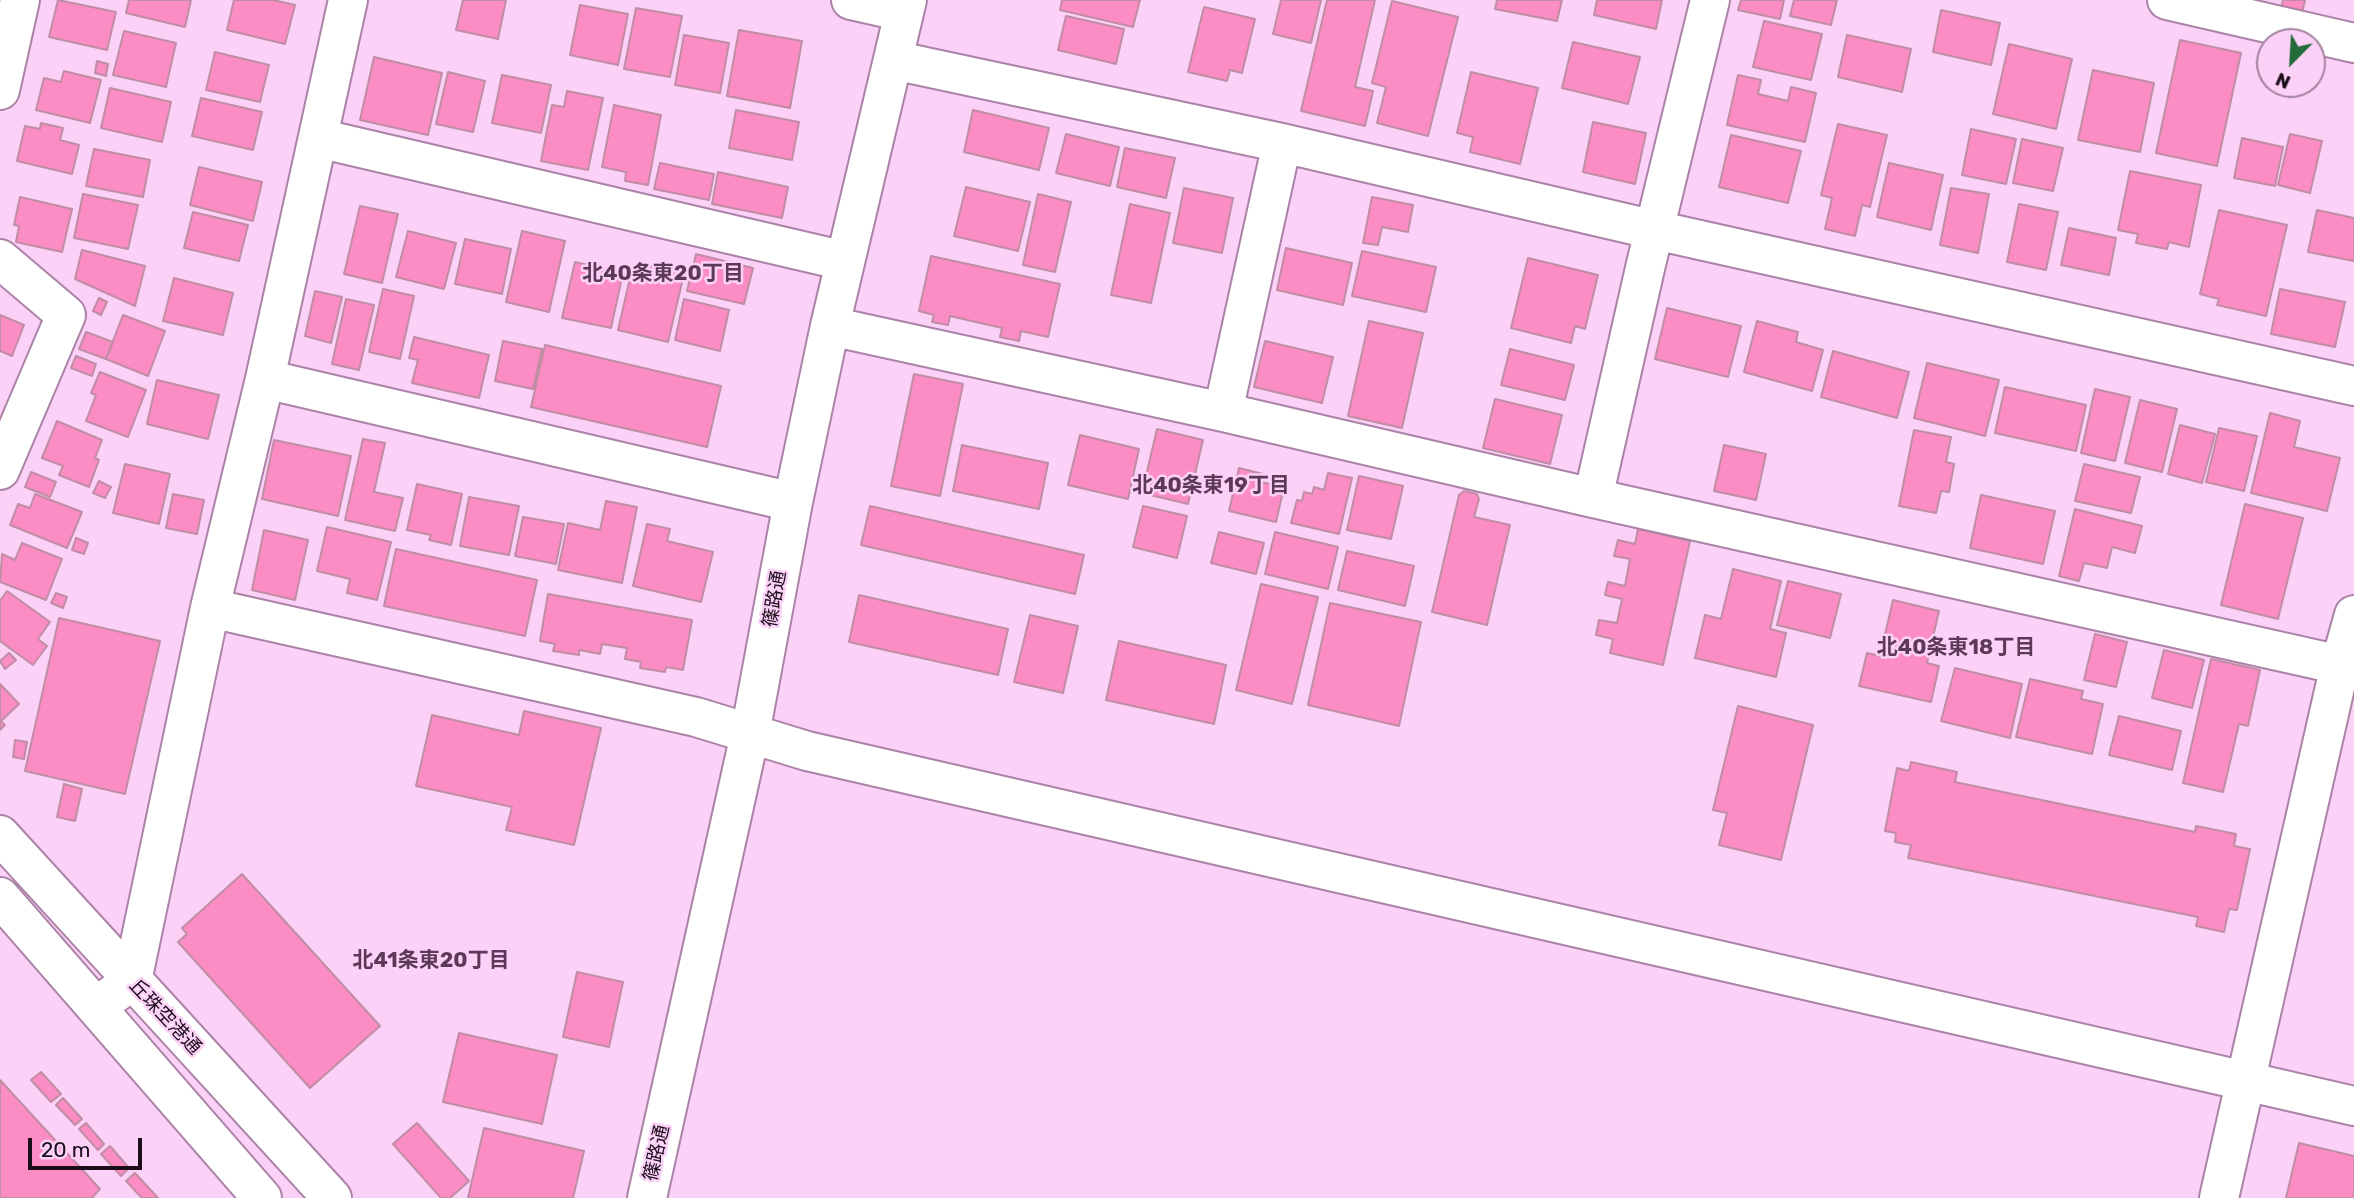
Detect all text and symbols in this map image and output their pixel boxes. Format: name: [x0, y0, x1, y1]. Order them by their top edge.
north arrow: [2256, 28, 2326, 98]
text: N: [2272, 68, 2294, 94]
district label: 北40条東20丁目: [582, 261, 744, 287]
district label: 北40条東19丁目: [1132, 473, 1290, 499]
street label: 篠路通: [759, 569, 791, 629]
district label: 北40条東18丁目: [1877, 635, 2035, 661]
district label: 北41条東20丁目: [352, 948, 510, 974]
street label: 丘珠空港通: [124, 974, 206, 1060]
street label: 篠路通: [639, 1123, 675, 1183]
scale bar: [32, 1124, 145, 1168]
text: 20 m: [41, 1137, 90, 1162]

